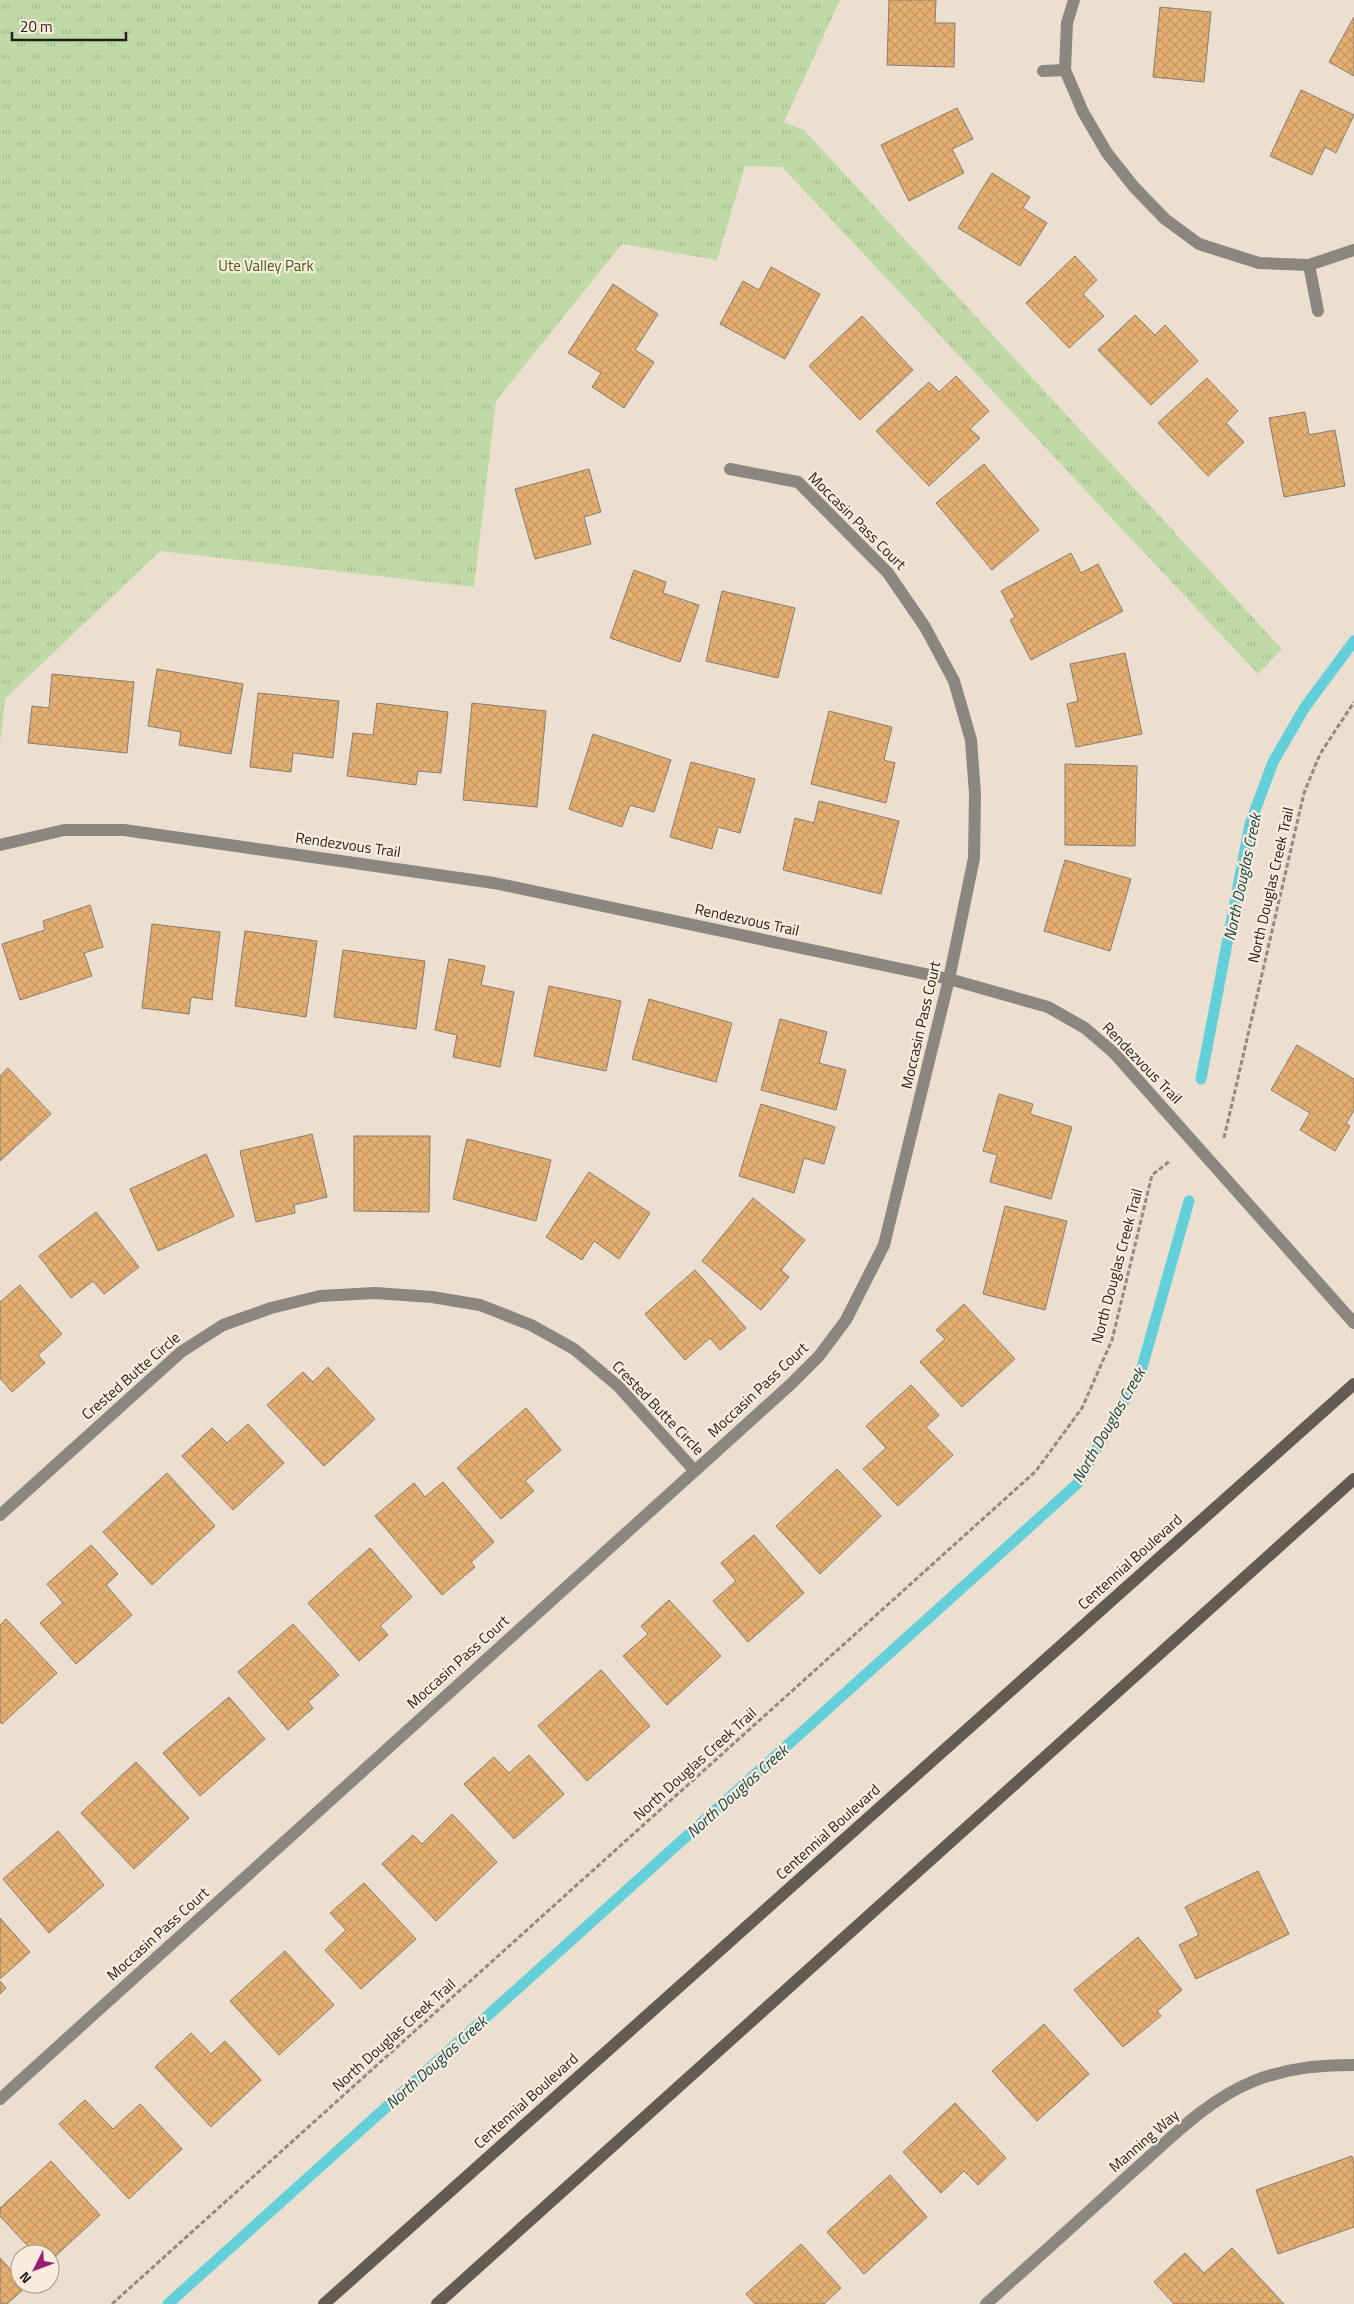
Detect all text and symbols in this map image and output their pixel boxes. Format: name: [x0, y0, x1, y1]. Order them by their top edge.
scale bar: [12, 10, 126, 42]
text: 20 m: [20, 15, 53, 38]
park label: Ute Valley Park: [218, 254, 314, 277]
street label: Moccasin Pass Court: [803, 466, 912, 575]
street label: North Douglas Creek Trail: [1241, 805, 1300, 965]
water label: North Douglas Creek: [1217, 809, 1268, 943]
street label: Rendezvous Trail: [294, 826, 402, 863]
street label: Rendezvous Trail: [693, 897, 802, 942]
street label: Moccasin Pass Court: [895, 958, 947, 1091]
street label: Rendezvous Trail: [1097, 1016, 1188, 1109]
street label: North Douglas Creek Trail: [1085, 1186, 1148, 1346]
street label: Crested Butte Circle: [76, 1326, 185, 1425]
street label: Moccasin Pass Court: [702, 1336, 814, 1443]
street label: Crested Butte Circle: [607, 1355, 710, 1460]
water label: North Douglas Creek: [1065, 1361, 1152, 1487]
street label: Centennial Boulevard: [1072, 1508, 1187, 1615]
street label: Moccasin Pass Court: [401, 1609, 514, 1714]
street label: North Douglas Creek Trail: [630, 1704, 760, 1824]
water label: North Douglas Creek: [683, 1741, 791, 1841]
street label: Centennial Boulevard: [770, 1778, 885, 1885]
street label: Moccasin Pass Court: [101, 1881, 214, 1986]
street label: North Douglas Creek Trail: [329, 1975, 459, 2095]
water label: North Douglas Creek: [382, 2012, 490, 2112]
street label: Centennial Boulevard: [468, 2047, 583, 2154]
street label: Manning Way: [1104, 2104, 1184, 2178]
north arrow: [10, 2244, 60, 2294]
text: N: [14, 2267, 36, 2289]

